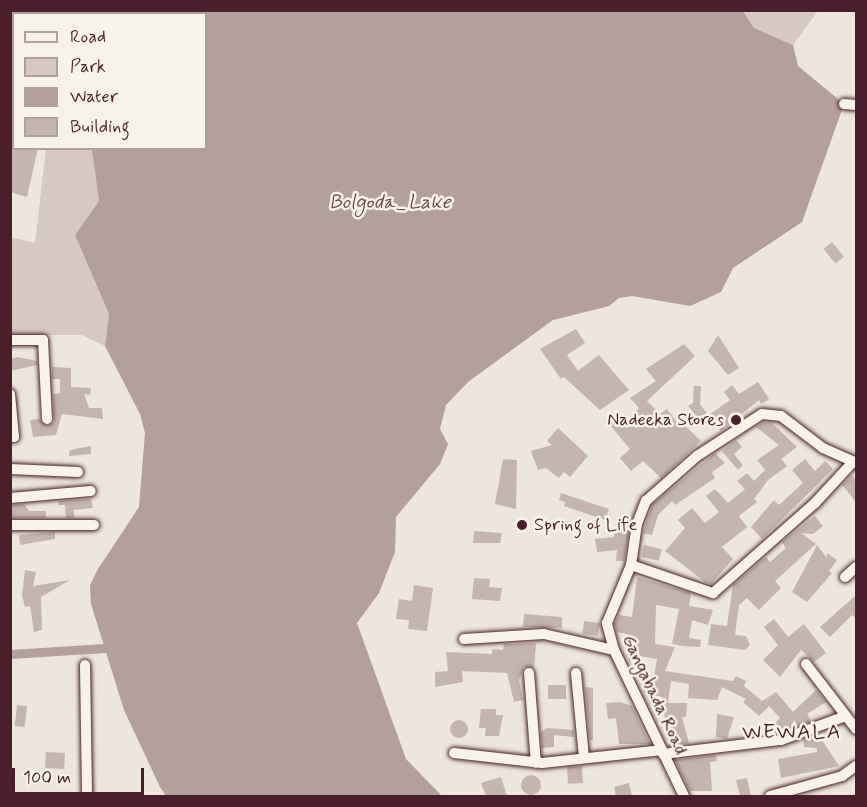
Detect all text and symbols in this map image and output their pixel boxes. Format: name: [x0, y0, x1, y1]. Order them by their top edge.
legend: [12, 12, 207, 150]
text: Road: [70, 25, 106, 49]
text: Park: [70, 55, 106, 79]
text: Water: [70, 85, 118, 109]
text: Building: [70, 115, 130, 139]
water label: Bolgoda_Lake: [329, 190, 451, 214]
place label: Nadeeka Stores: [606, 409, 724, 431]
marker: Nadeeka Stores: [729, 413, 743, 427]
place label: Spring of Life: [534, 514, 638, 536]
marker: Spring of Life: [515, 518, 529, 532]
street label: Gangabada Road: [617, 633, 691, 757]
district label: WEWALA: [743, 719, 841, 745]
scale bar: [15, 756, 147, 794]
text: 100 m: [23, 766, 71, 790]

